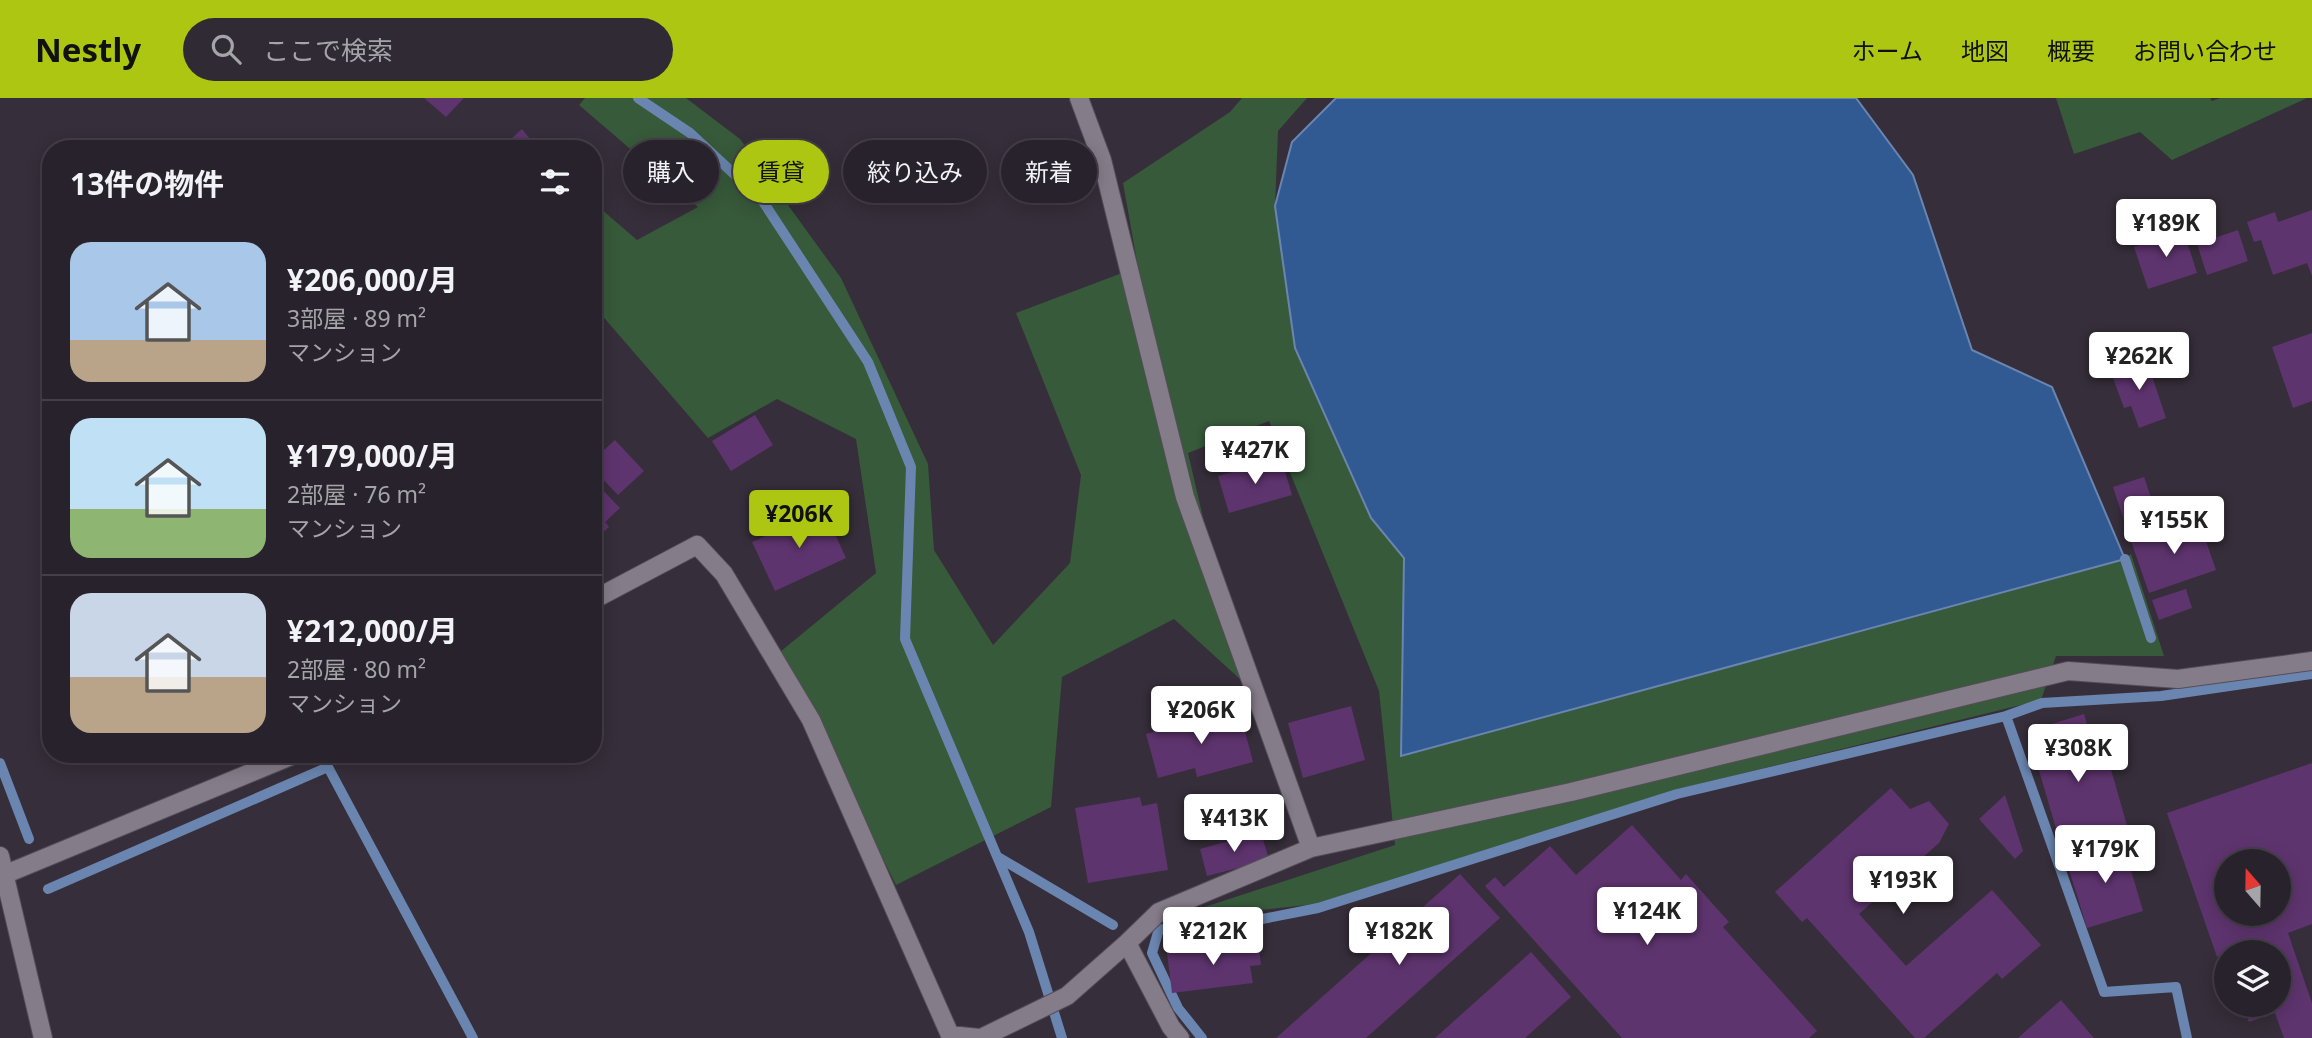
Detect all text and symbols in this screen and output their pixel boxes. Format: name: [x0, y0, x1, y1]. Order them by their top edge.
search box: [183, 18, 673, 81]
text: Nestly: [35, 27, 141, 72]
icon: search: [207, 30, 245, 68]
text: ここで検索: [263, 32, 393, 68]
text: ホーム: [1852, 34, 1923, 67]
text: 地図: [1961, 34, 2009, 67]
text: 概要: [2047, 34, 2095, 67]
text: お問い合わせ: [2133, 34, 2277, 67]
chip: 購入: [623, 140, 719, 203]
chip: 賃貸: [733, 140, 829, 203]
chip: 絞り込み: [843, 140, 987, 203]
chip: 新着: [1001, 140, 1097, 203]
text: 13件の物件: [70, 163, 224, 204]
icon: filters: [536, 163, 574, 201]
pin: ¥189K: [2117, 200, 2215, 259]
text: ¥189K: [2132, 206, 2200, 238]
text: ¥206,000/月: [287, 259, 458, 300]
icon: home: [126, 270, 210, 354]
text: 3部屋 · 89 m²: [287, 302, 426, 334]
pin: ¥262K: [2090, 332, 2188, 392]
text: マンション: [287, 336, 402, 368]
text: ¥262K: [2105, 339, 2173, 371]
pin: ¥427K: [1206, 426, 1304, 486]
text: ¥427K: [1221, 433, 1289, 465]
text: ¥179,000/月: [287, 435, 458, 476]
icon: home: [126, 446, 210, 530]
text: 2部屋 · 76 m²: [287, 478, 426, 510]
pin: ¥206K: [750, 490, 848, 550]
pin: ¥155K: [2125, 496, 2223, 556]
text: ¥206K: [765, 497, 833, 529]
text: ¥155K: [2140, 503, 2208, 535]
text: マンション: [287, 512, 402, 544]
text: ¥212,000/月: [287, 610, 458, 651]
icon: home: [126, 621, 210, 705]
text: 2部屋 · 80 m²: [287, 653, 426, 685]
pin: ¥206K: [1152, 686, 1250, 746]
text: マンション: [287, 687, 402, 719]
text: ¥206K: [1167, 693, 1235, 725]
pin: ¥308K: [2029, 724, 2127, 784]
text: ¥308K: [2044, 731, 2112, 763]
pin: ¥413K: [1185, 794, 1283, 854]
text: ¥413K: [1200, 801, 1268, 833]
pin: ¥179K: [2056, 826, 2154, 885]
text: ¥179K: [2071, 832, 2139, 864]
north arrow: [2214, 849, 2291, 926]
map controls: [2214, 849, 2291, 1017]
pin: ¥193K: [1854, 856, 1952, 916]
text: ¥193K: [1869, 863, 1937, 895]
pin: ¥124K: [1598, 888, 1696, 947]
text: ¥124K: [1613, 894, 1681, 926]
pin: ¥212K: [1164, 908, 1262, 967]
pin: ¥182K: [1350, 908, 1448, 967]
text: ¥212K: [1179, 914, 1247, 946]
text: ¥182K: [1365, 914, 1433, 946]
button: layers: [2214, 940, 2291, 1017]

